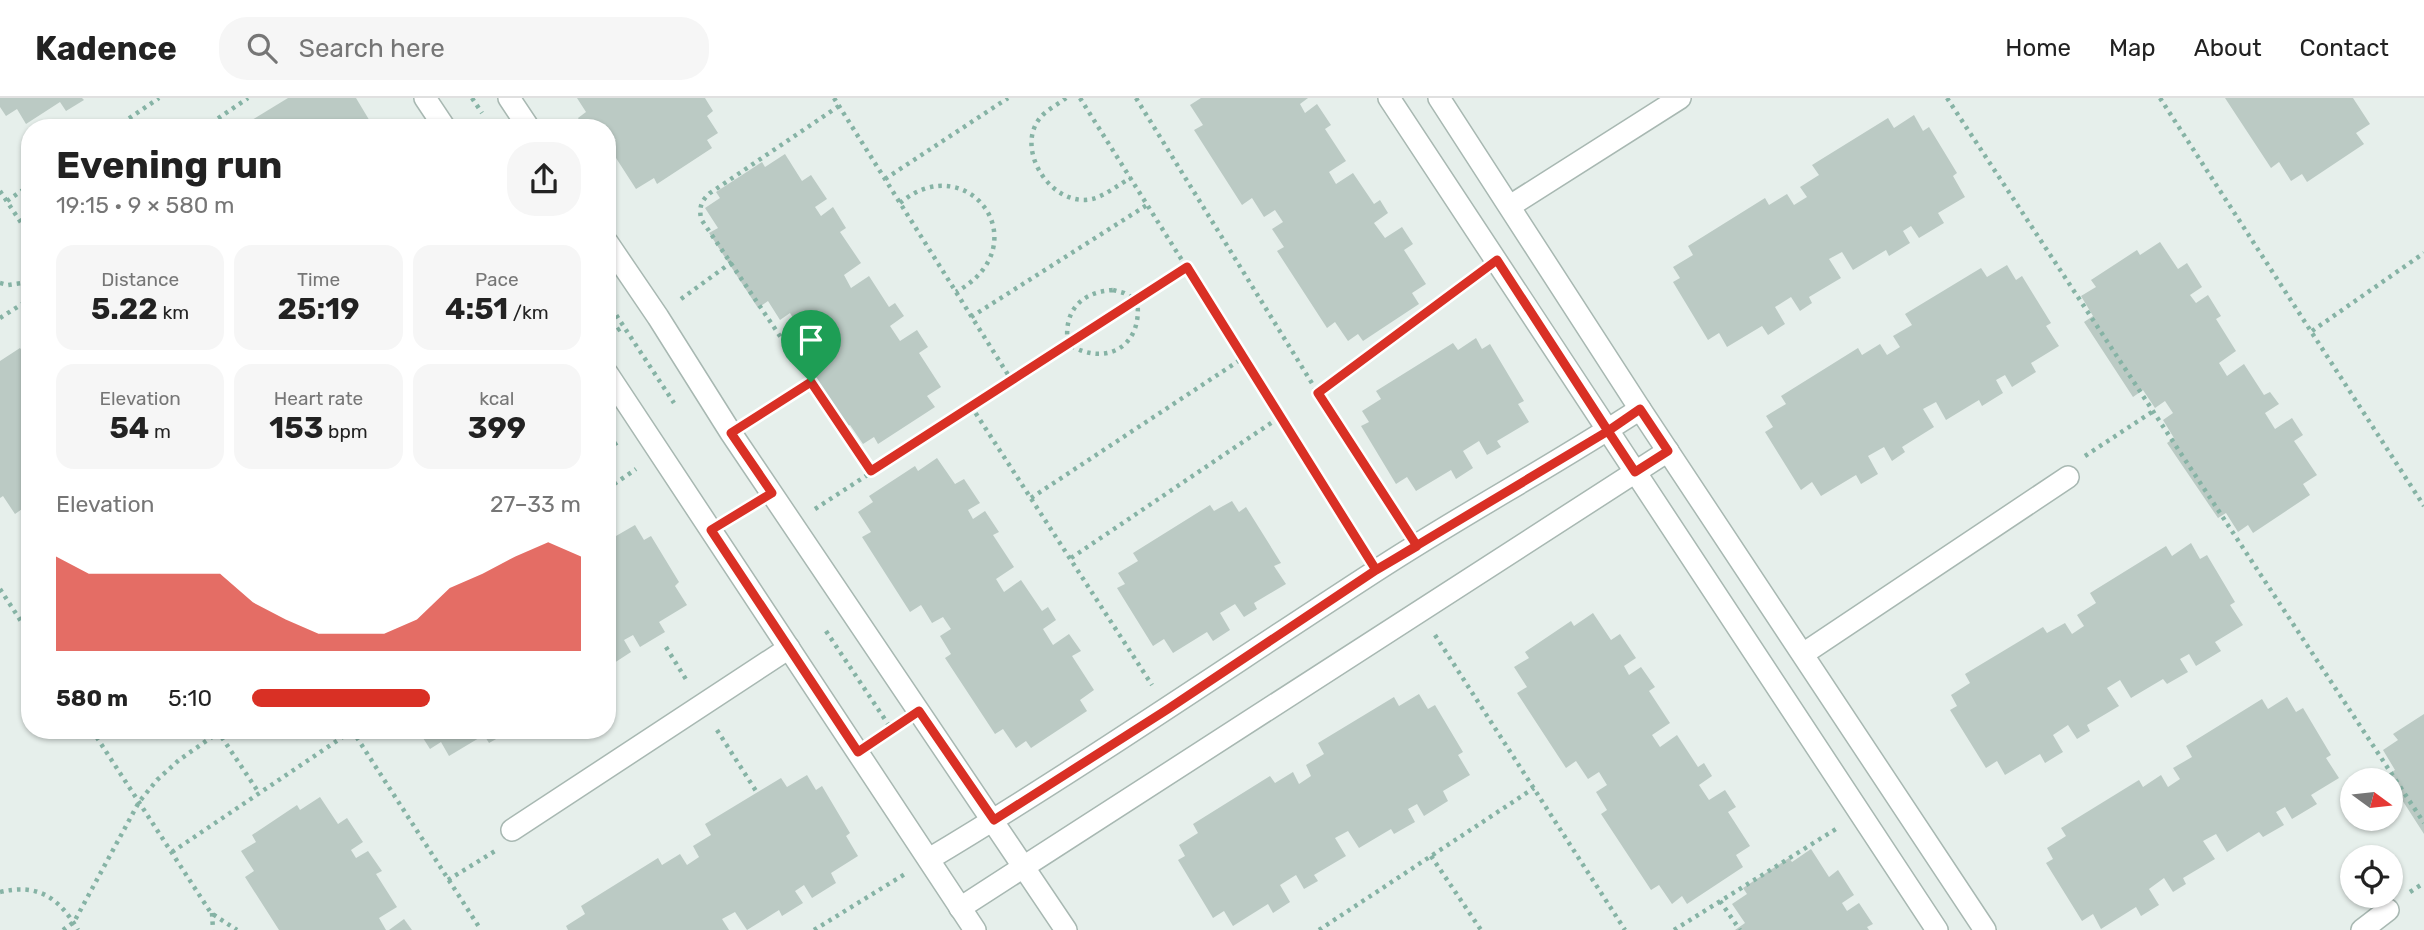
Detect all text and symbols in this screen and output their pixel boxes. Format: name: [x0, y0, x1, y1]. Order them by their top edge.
search box: [219, 17, 709, 80]
text: Kadence: [35, 29, 177, 68]
icon: search: [243, 29, 281, 67]
text: Search here: [299, 33, 445, 64]
text: Home: [2005, 34, 2071, 62]
text: Map: [2109, 34, 2156, 62]
text: About: [2194, 34, 2262, 62]
text: Contact: [2300, 34, 2389, 62]
text: Evening run: [56, 142, 282, 188]
button: share: [507, 142, 581, 216]
text: 19:15 · 9 × 580 m: [56, 191, 234, 219]
text: Distance: [101, 268, 179, 291]
text: Time: [297, 268, 340, 291]
text: Pace: [475, 268, 519, 291]
text: 5.22: [91, 291, 158, 327]
text: 25:19: [278, 291, 359, 327]
text: 4:51: [445, 291, 508, 327]
text: km: [158, 301, 189, 324]
text: /km: [508, 301, 549, 324]
pin: [781, 310, 841, 382]
icon: arrive: [792, 321, 830, 359]
text: Elevation: [99, 387, 181, 410]
text: Heart rate: [274, 387, 363, 410]
text: kcal: [479, 387, 514, 410]
text: 54: [109, 410, 149, 446]
text: 153: [269, 410, 323, 446]
text: 399: [468, 410, 526, 446]
text: m: [149, 420, 171, 443]
text: bpm: [323, 420, 368, 443]
text: Elevation: [56, 490, 155, 518]
text: 27–33 m: [490, 490, 581, 518]
text: 580 m: [56, 684, 128, 712]
text: 5:10: [168, 684, 212, 712]
north arrow: [2340, 768, 2403, 831]
map controls: [2340, 768, 2403, 908]
button: locate: [2340, 845, 2403, 908]

